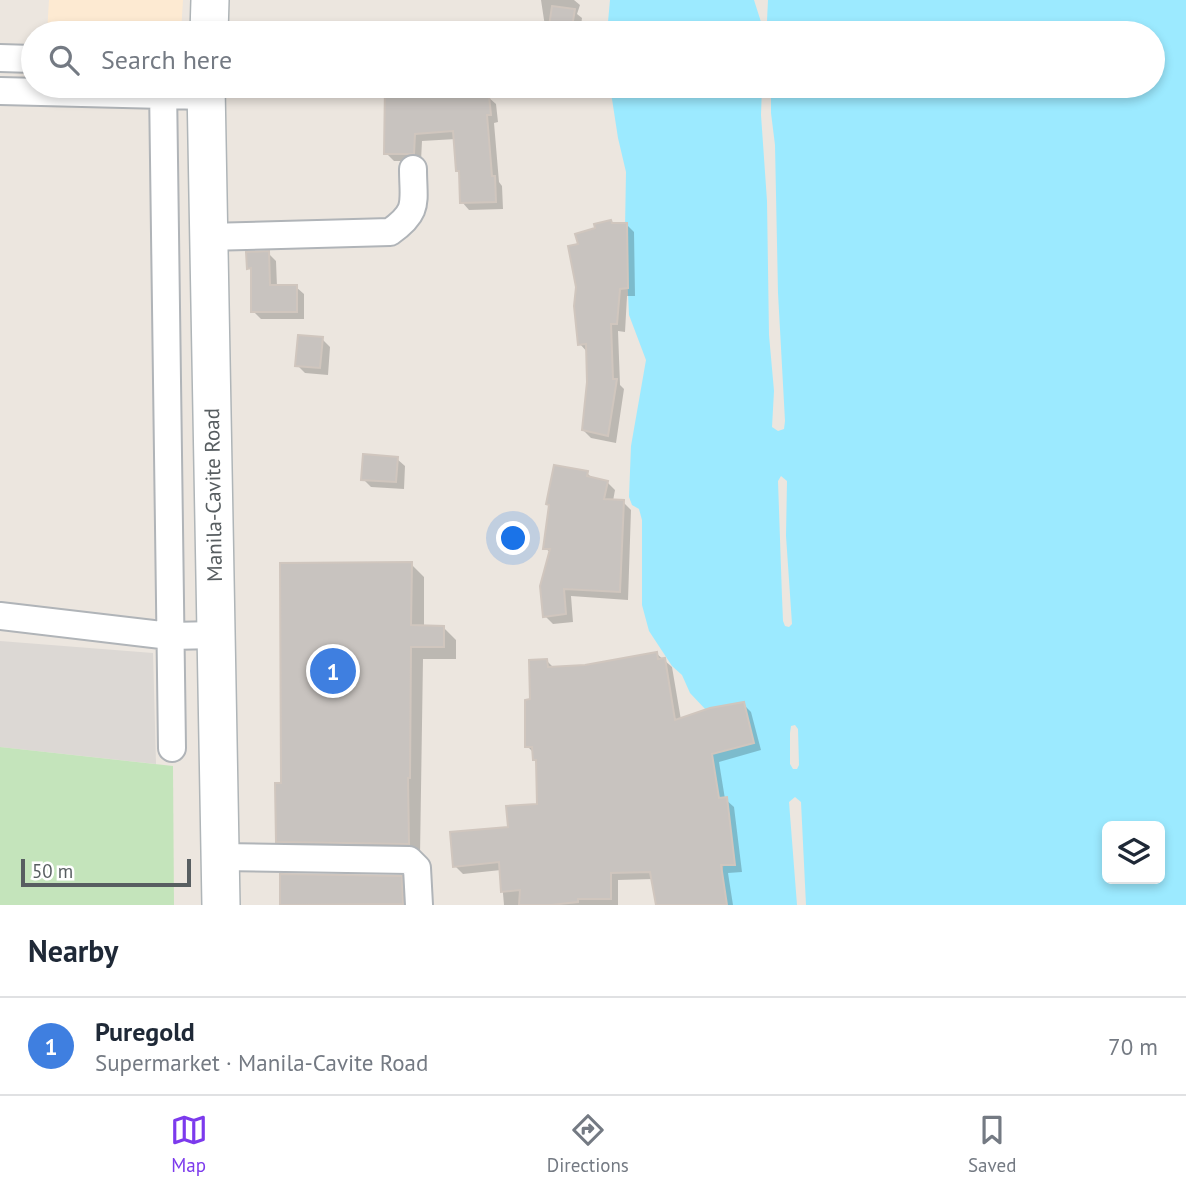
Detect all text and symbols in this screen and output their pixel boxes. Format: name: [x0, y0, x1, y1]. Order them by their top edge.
search box: [21, 21, 1165, 98]
icon: search: [45, 41, 83, 79]
text: Search here: [101, 43, 232, 76]
street label: Manila-Cavite Road: [198, 408, 228, 582]
your location: [496, 521, 530, 555]
pin: 1: [310, 645, 356, 697]
map controls: [1102, 821, 1165, 884]
button: layers: [1102, 821, 1165, 884]
scale bar: [21, 856, 191, 888]
text: 50 m: [32, 859, 73, 883]
text: Nearby: [28, 931, 118, 970]
text: Puregold: [95, 1015, 195, 1048]
text: 1: [44, 1032, 58, 1061]
text: 70 m: [1108, 1032, 1158, 1061]
text: Supermarket · Manila-Cavite Road: [95, 1048, 428, 1077]
tab: Map: [170, 1111, 208, 1177]
tab: Directions: [547, 1111, 629, 1177]
tab: Saved: [968, 1111, 1016, 1177]

